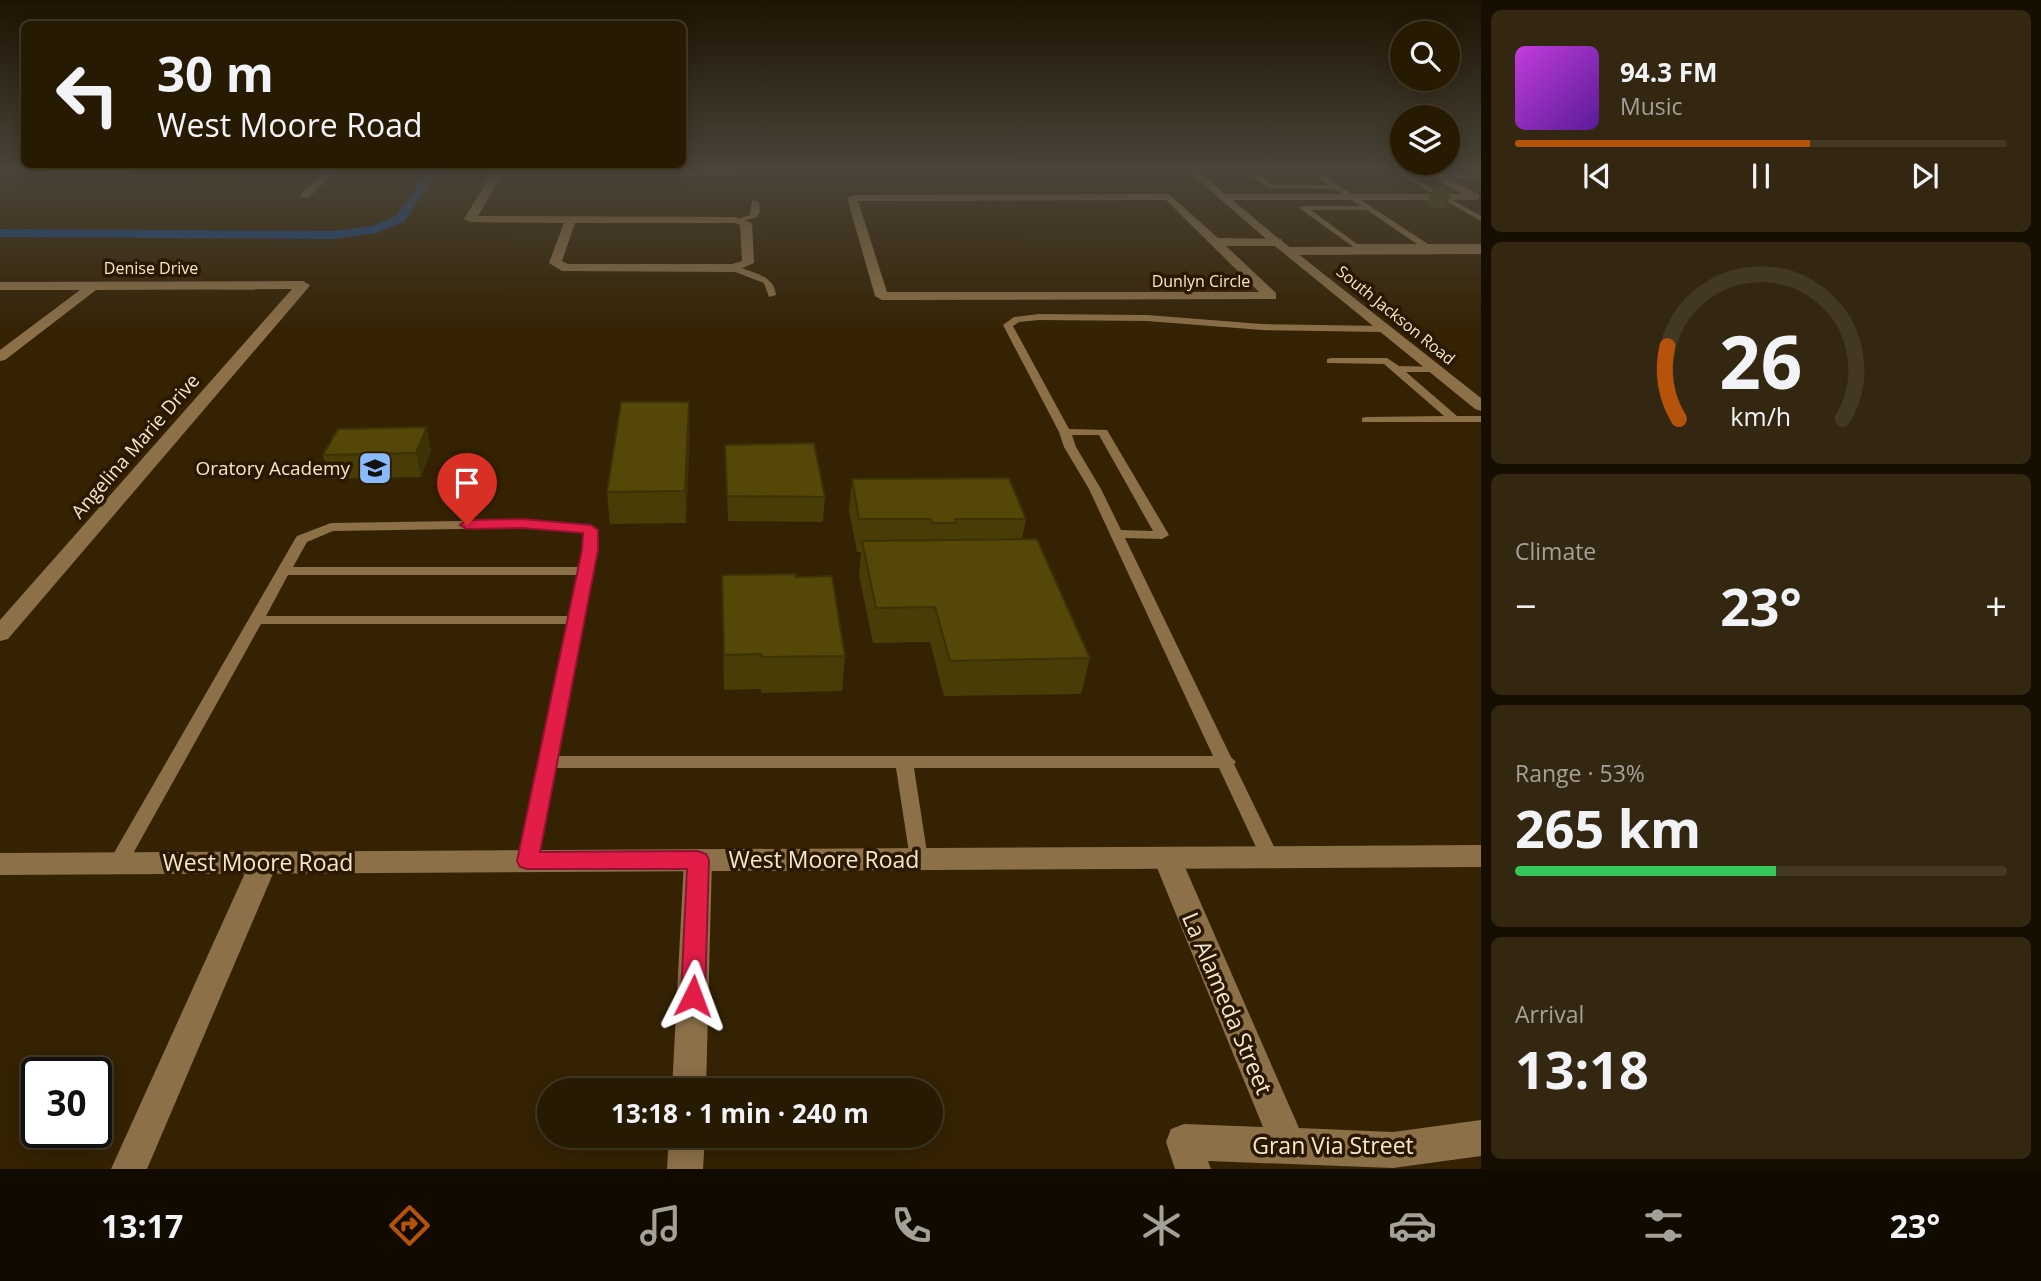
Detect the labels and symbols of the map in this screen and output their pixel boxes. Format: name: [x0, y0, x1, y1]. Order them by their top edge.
street label: Denise Drive: [104, 257, 198, 279]
street label: South Jackson Road: [1332, 260, 1460, 370]
street label: Dunlyn Circle: [1152, 270, 1250, 292]
street label: Angelina Marie Drive: [65, 368, 205, 524]
school or university icon: Oratory Academy: [356, 449, 394, 487]
pin: [437, 453, 497, 525]
place label: Oratory Academy: [195, 455, 350, 481]
street label: West Moore Road: [729, 843, 919, 875]
street label: West Moore Road: [163, 846, 353, 878]
street label: La Alameda Street: [1175, 907, 1281, 1099]
position arrow: [656, 959, 730, 1033]
speed limit sign: 30: [21, 1057, 112, 1148]
street label: Gran Via Street: [1252, 1129, 1414, 1161]

